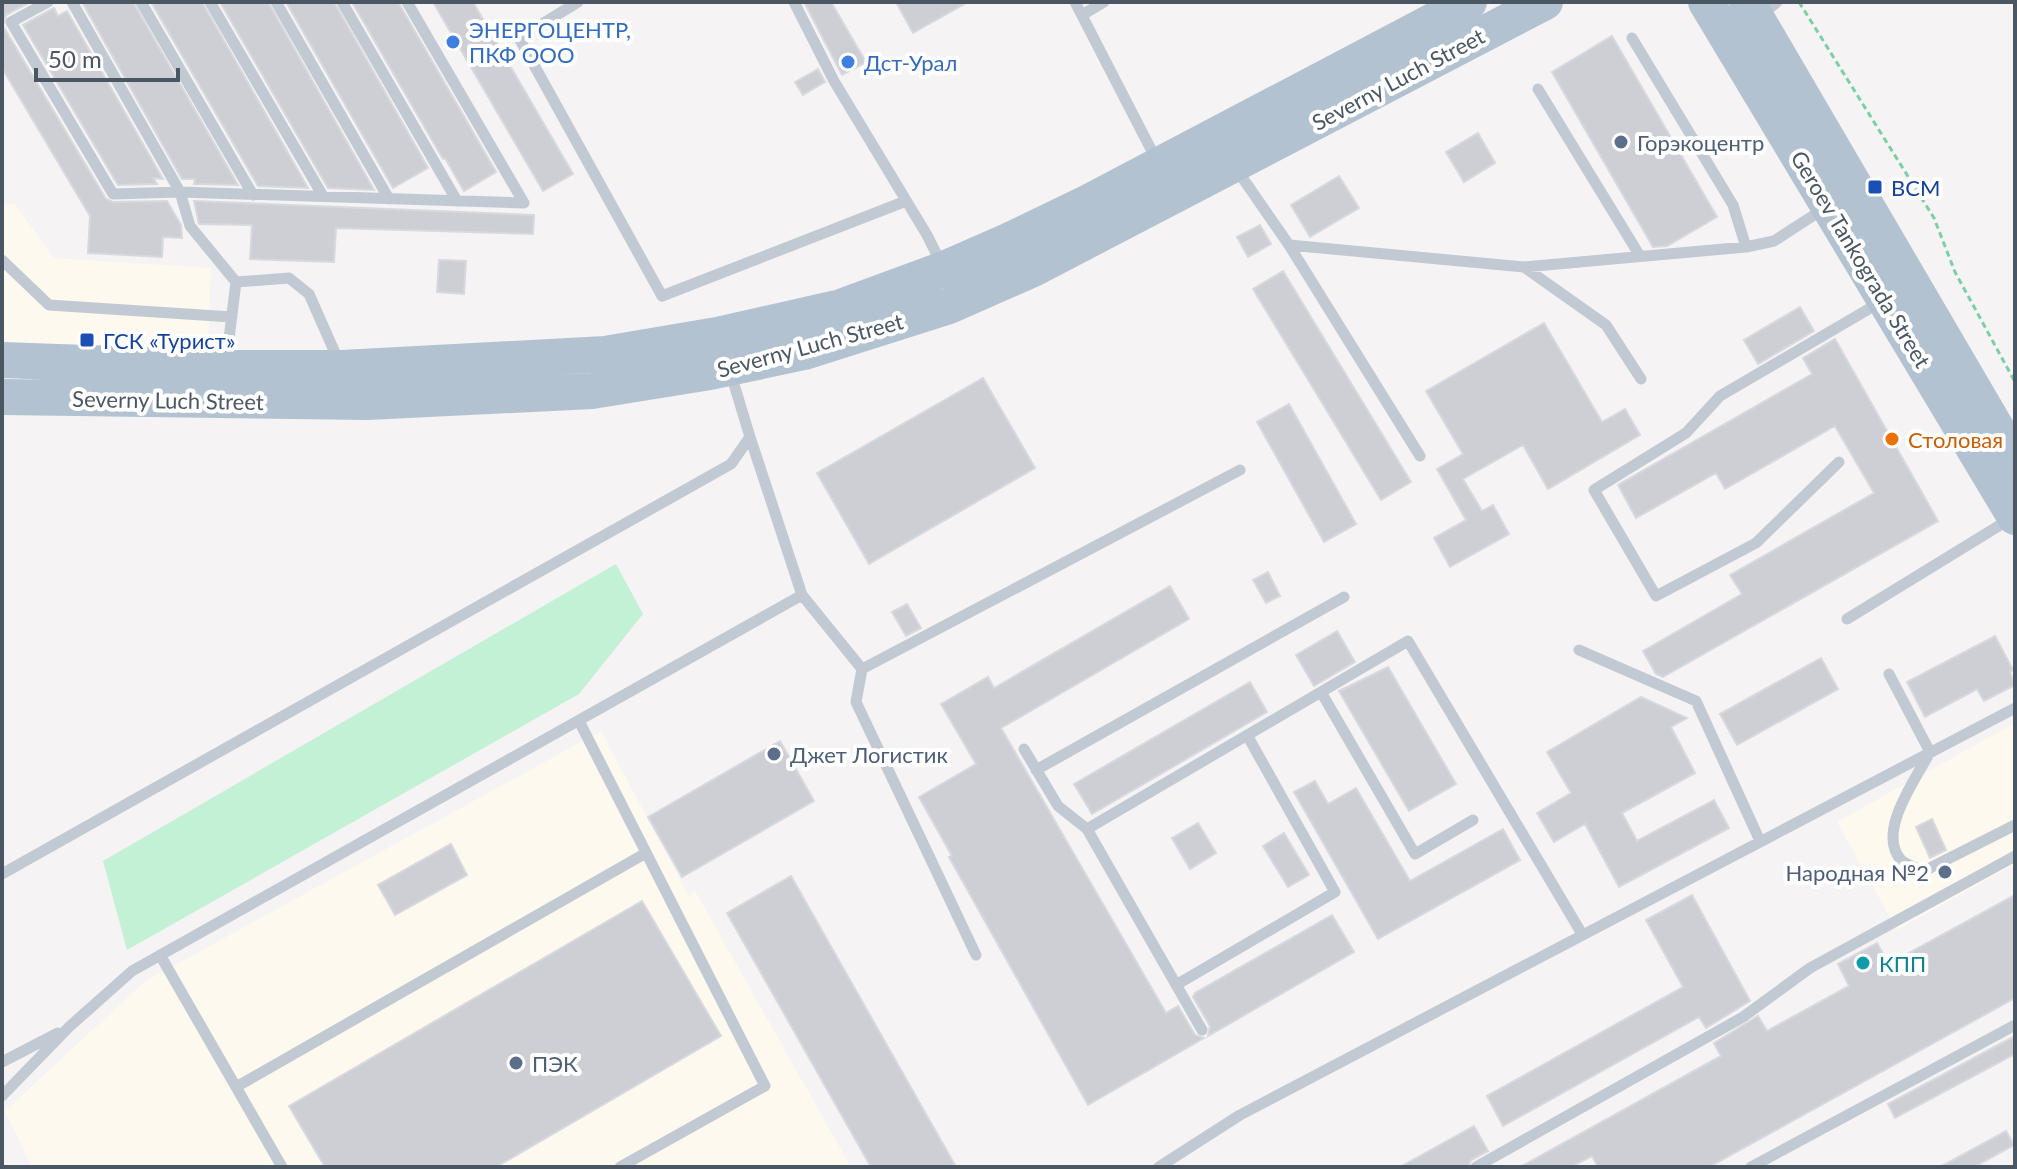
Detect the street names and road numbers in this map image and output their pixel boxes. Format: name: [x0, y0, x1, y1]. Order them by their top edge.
street label: Severny Luch Street: [1307, 22, 1489, 136]
street label: Geroev Tankograda Street: [1785, 146, 1937, 373]
street label: Severny Luch Street: [714, 307, 906, 383]
street label: Severny Luch Street: [72, 385, 264, 415]

